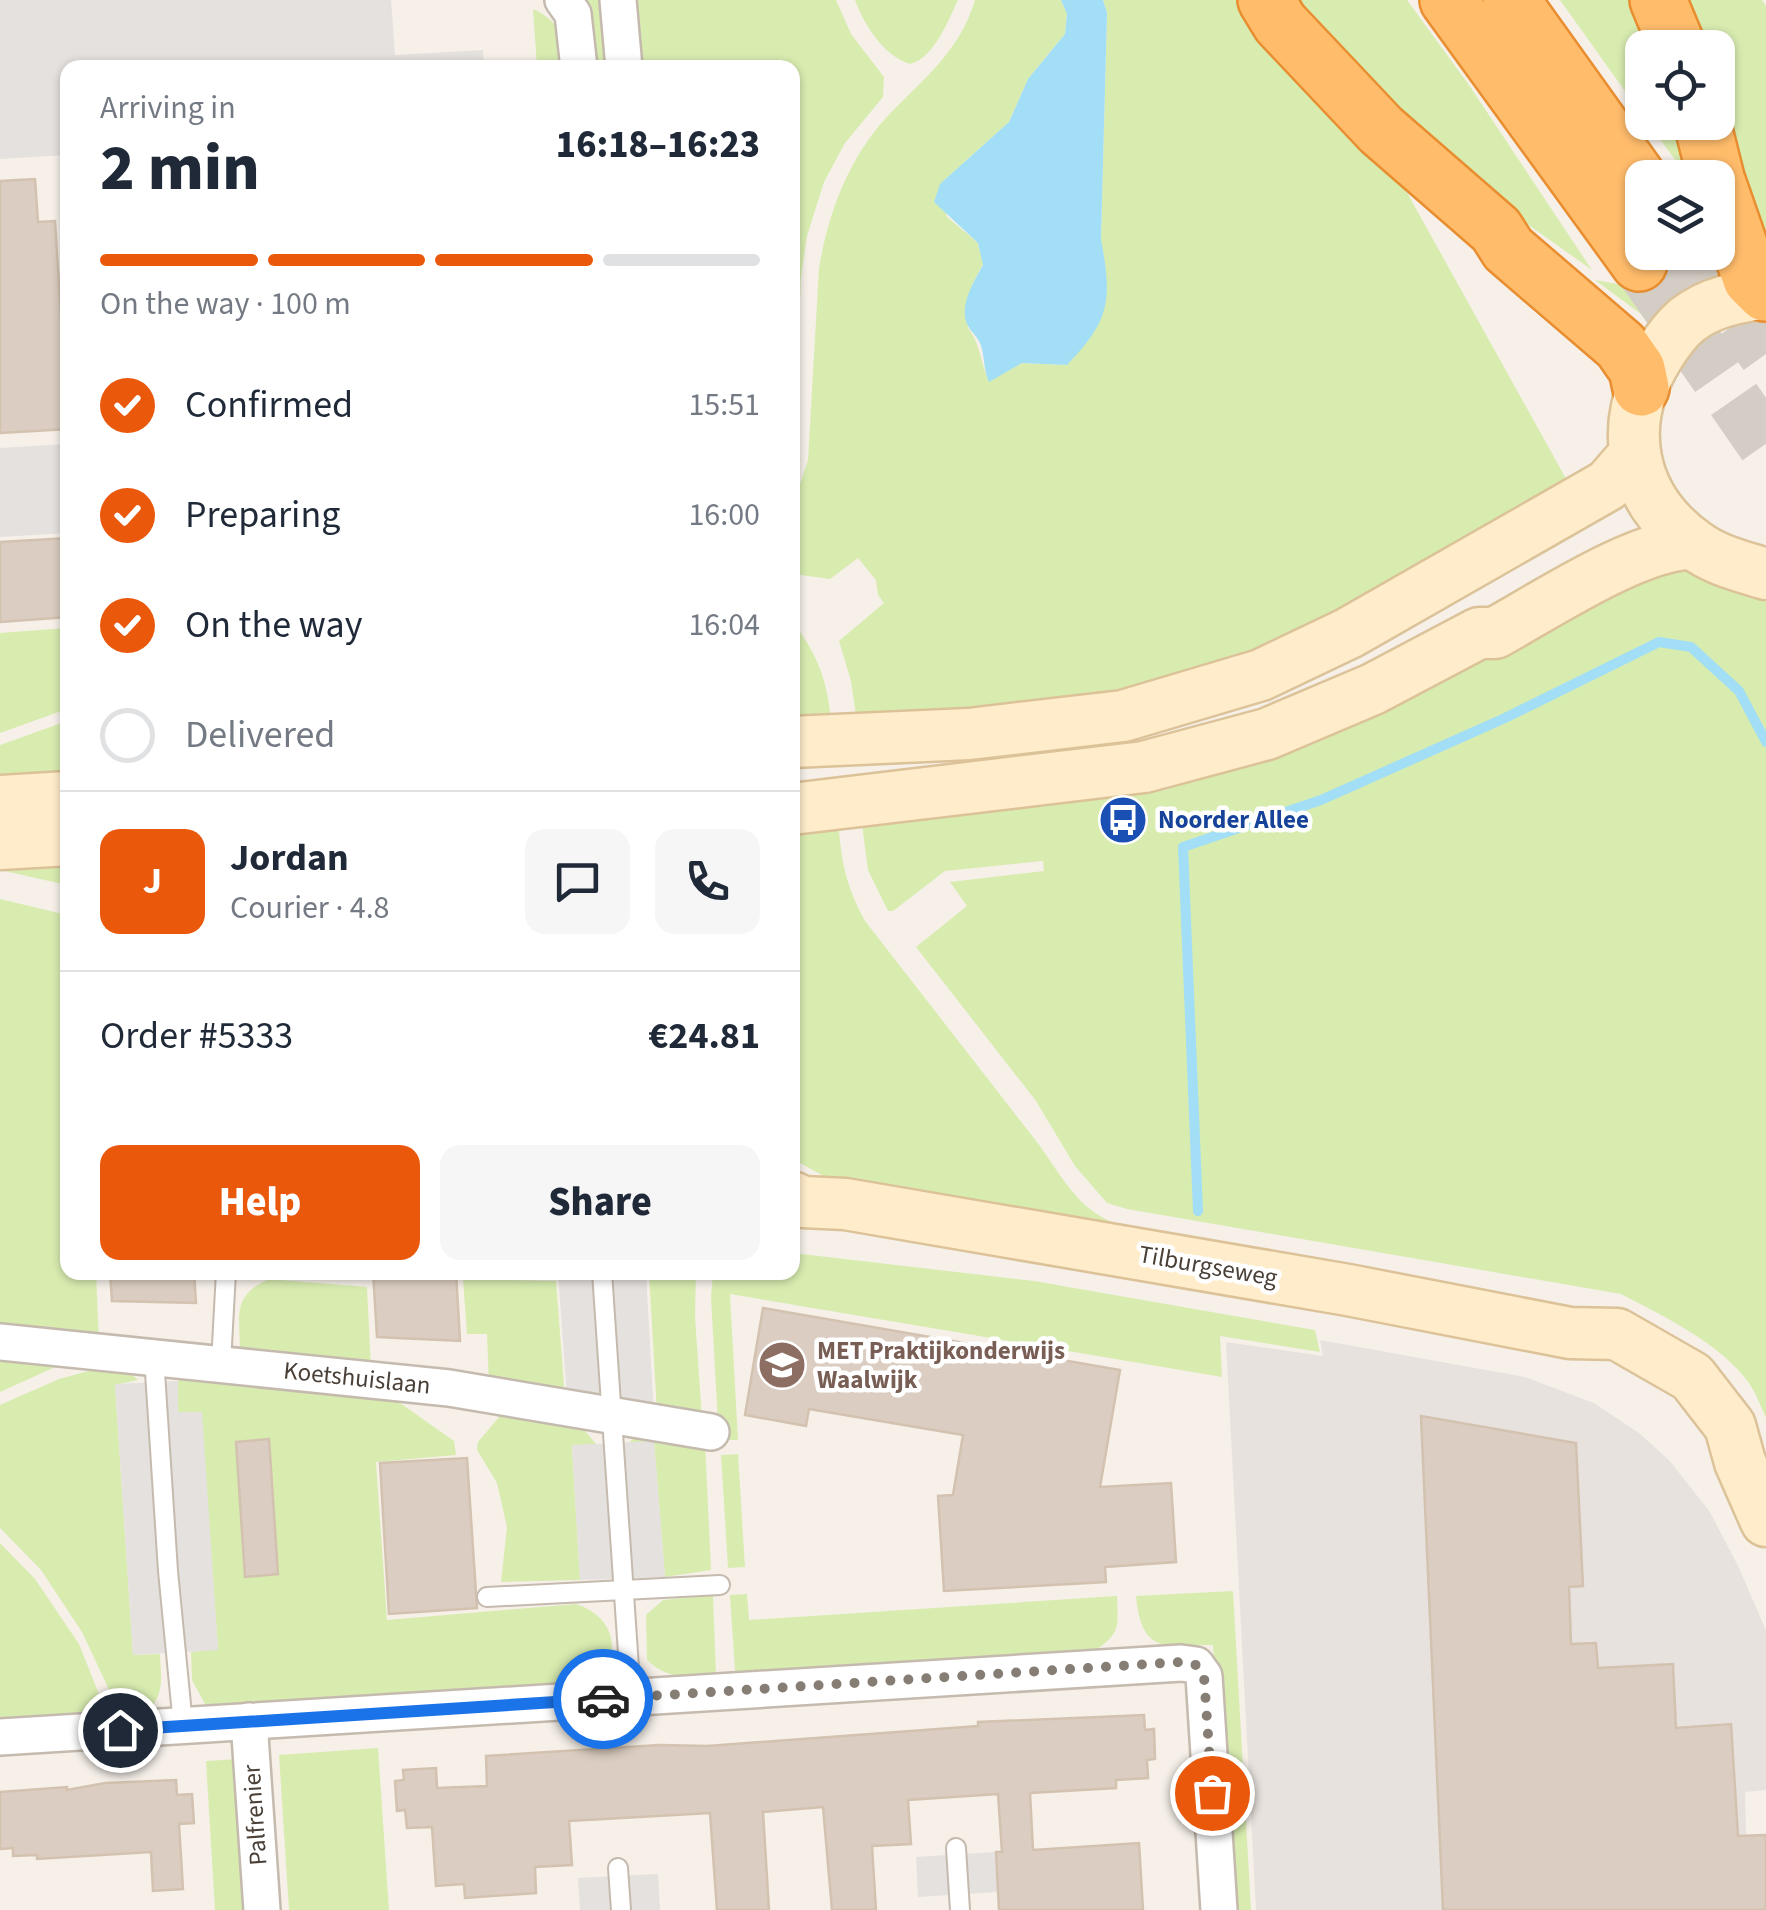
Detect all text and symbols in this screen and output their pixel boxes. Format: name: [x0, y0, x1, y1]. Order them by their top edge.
map controls: [1625, 30, 1735, 270]
button: locate: [1625, 30, 1735, 140]
text: Arriving in: [100, 85, 236, 131]
text: 16:18–16:23: [556, 118, 760, 172]
text: 2 min: [100, 122, 260, 215]
button: layers: [1625, 160, 1735, 270]
text: On the way · 100 m: [100, 281, 351, 327]
icon: check: [100, 378, 155, 433]
text: Confirmed: [185, 378, 353, 432]
text: 15:51: [688, 382, 760, 428]
icon: check: [100, 488, 155, 543]
text: Preparing: [185, 488, 340, 542]
text: 16:00: [688, 492, 760, 538]
icon: check: [100, 598, 155, 653]
text: On the way: [185, 598, 362, 652]
text: 16:04: [688, 602, 760, 648]
text: Delivered: [185, 708, 335, 762]
bus stop icon: Noorder Allee: [1097, 794, 1149, 846]
place label: Noorder Allee: [1158, 802, 1309, 838]
button: chat: [525, 829, 630, 934]
button: phone: [655, 829, 760, 934]
text: Jordan: [230, 831, 349, 885]
text: J: [143, 854, 162, 908]
text: Courier · 4.8: [230, 885, 390, 931]
text: Order #5333: [100, 1009, 293, 1063]
text: €24.81: [648, 1009, 760, 1063]
button: Help: [100, 1145, 420, 1260]
button: Share: [440, 1145, 760, 1260]
street label: Tilburgseweg: [1136, 1236, 1280, 1296]
place label: MET Praktijkonderwijs Waalwijk: [817, 1333, 1065, 1398]
school or university icon: MET Praktijkonderwijs Waalwijk: [756, 1339, 808, 1391]
street label: Koetshuislaan: [282, 1352, 432, 1404]
courier: [553, 1649, 653, 1749]
icon: car: [576, 1672, 631, 1727]
pin: [78, 1688, 163, 1773]
icon: home: [93, 1703, 148, 1758]
pin: [1170, 1751, 1255, 1836]
street label: Palfrenier: [233, 1763, 276, 1867]
icon: bag: [1185, 1766, 1240, 1821]

